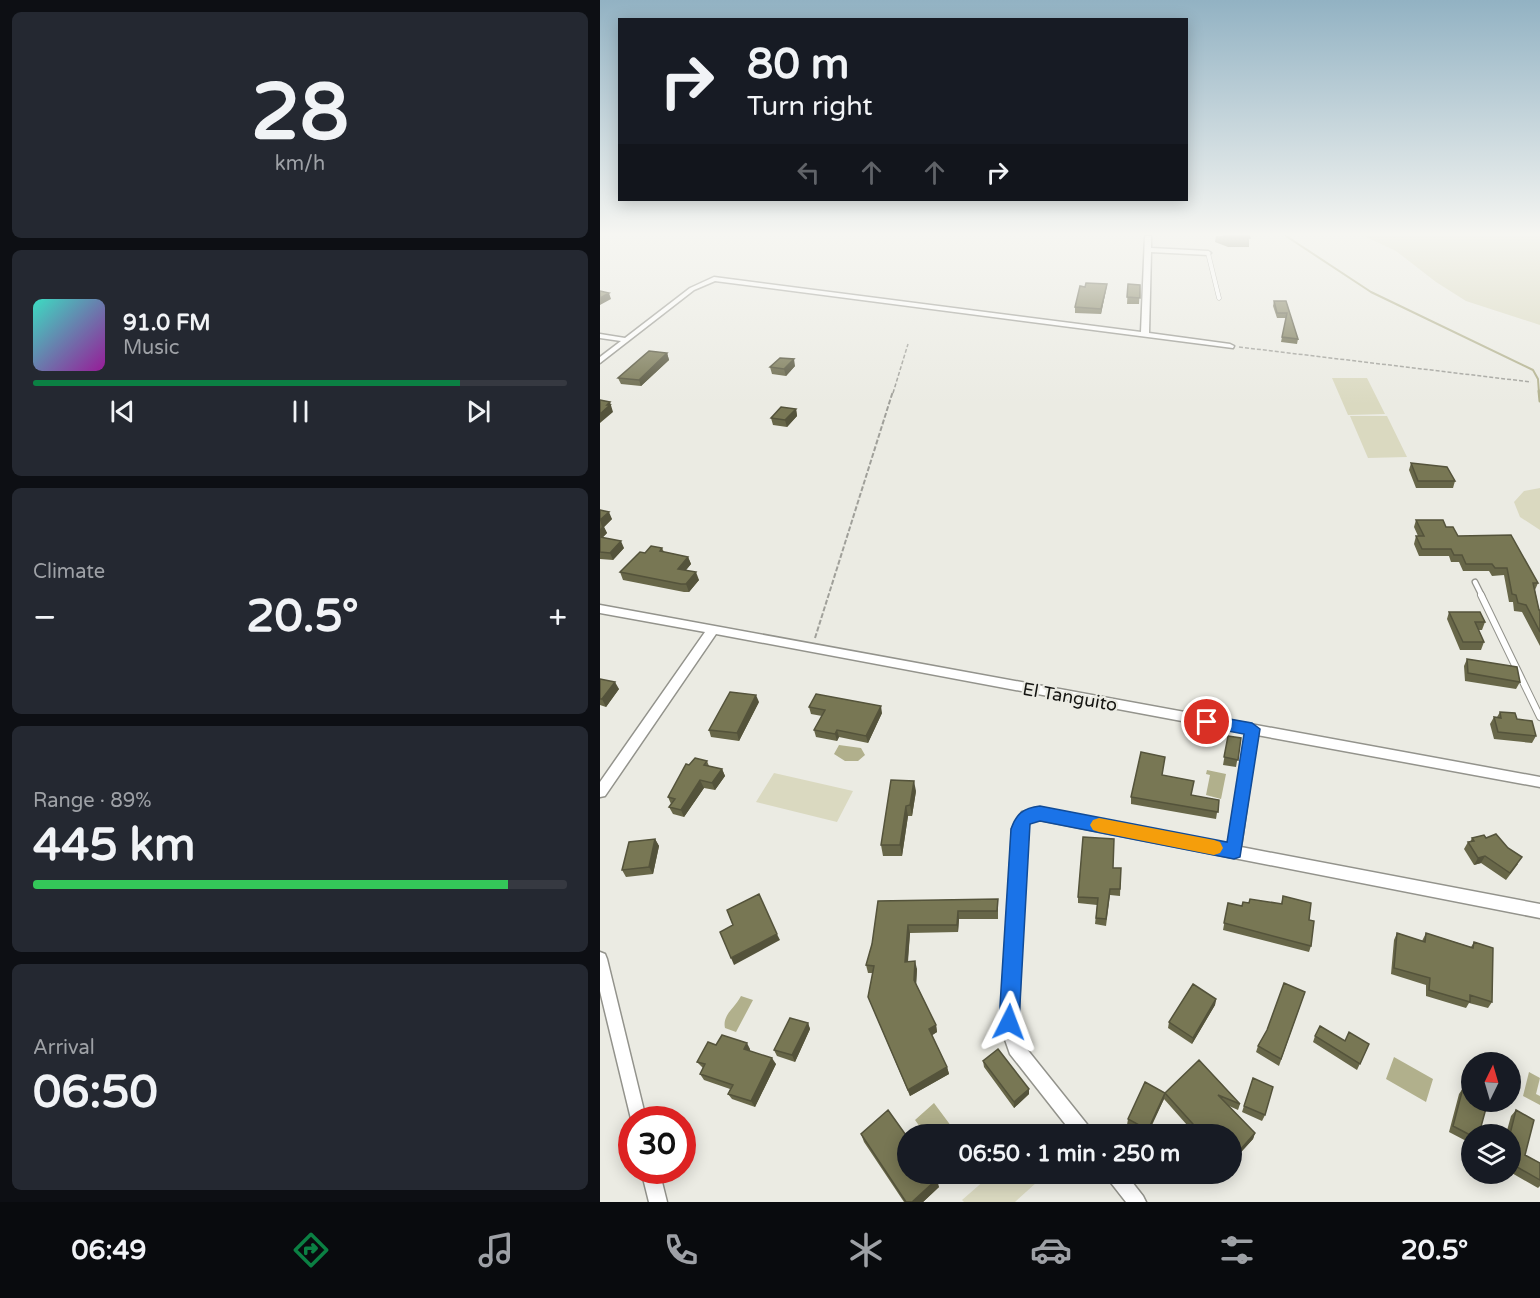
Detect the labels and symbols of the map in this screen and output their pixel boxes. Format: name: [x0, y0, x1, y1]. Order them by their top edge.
street label: El Tanguito: [1021, 678, 1119, 716]
pin: [1181, 696, 1232, 747]
position arrow: [977, 990, 1041, 1054]
north arrow: [1461, 1052, 1521, 1112]
speed limit sign: 30: [618, 1106, 696, 1184]

